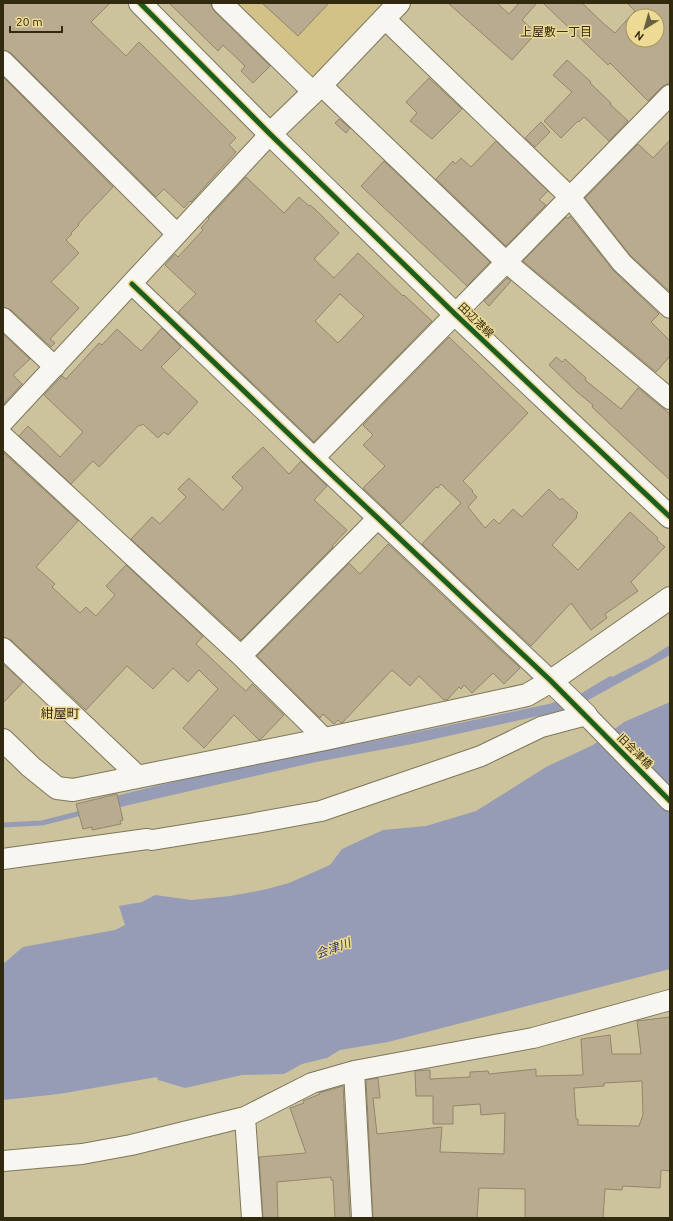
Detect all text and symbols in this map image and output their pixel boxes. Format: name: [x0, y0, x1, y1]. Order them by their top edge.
scale bar: [10, 8, 62, 34]
north arrow: [625, 8, 665, 48]
text: 20 m: [16, 15, 43, 28]
district label: 上屋敷一丁目: [520, 25, 592, 38]
text: N: [632, 29, 646, 43]
street label: 田辺港線: [456, 300, 496, 340]
district label: 紺屋町: [40, 706, 80, 720]
street label: 旧会津橋: [615, 731, 655, 771]
water label: 会津川: [314, 935, 354, 960]

